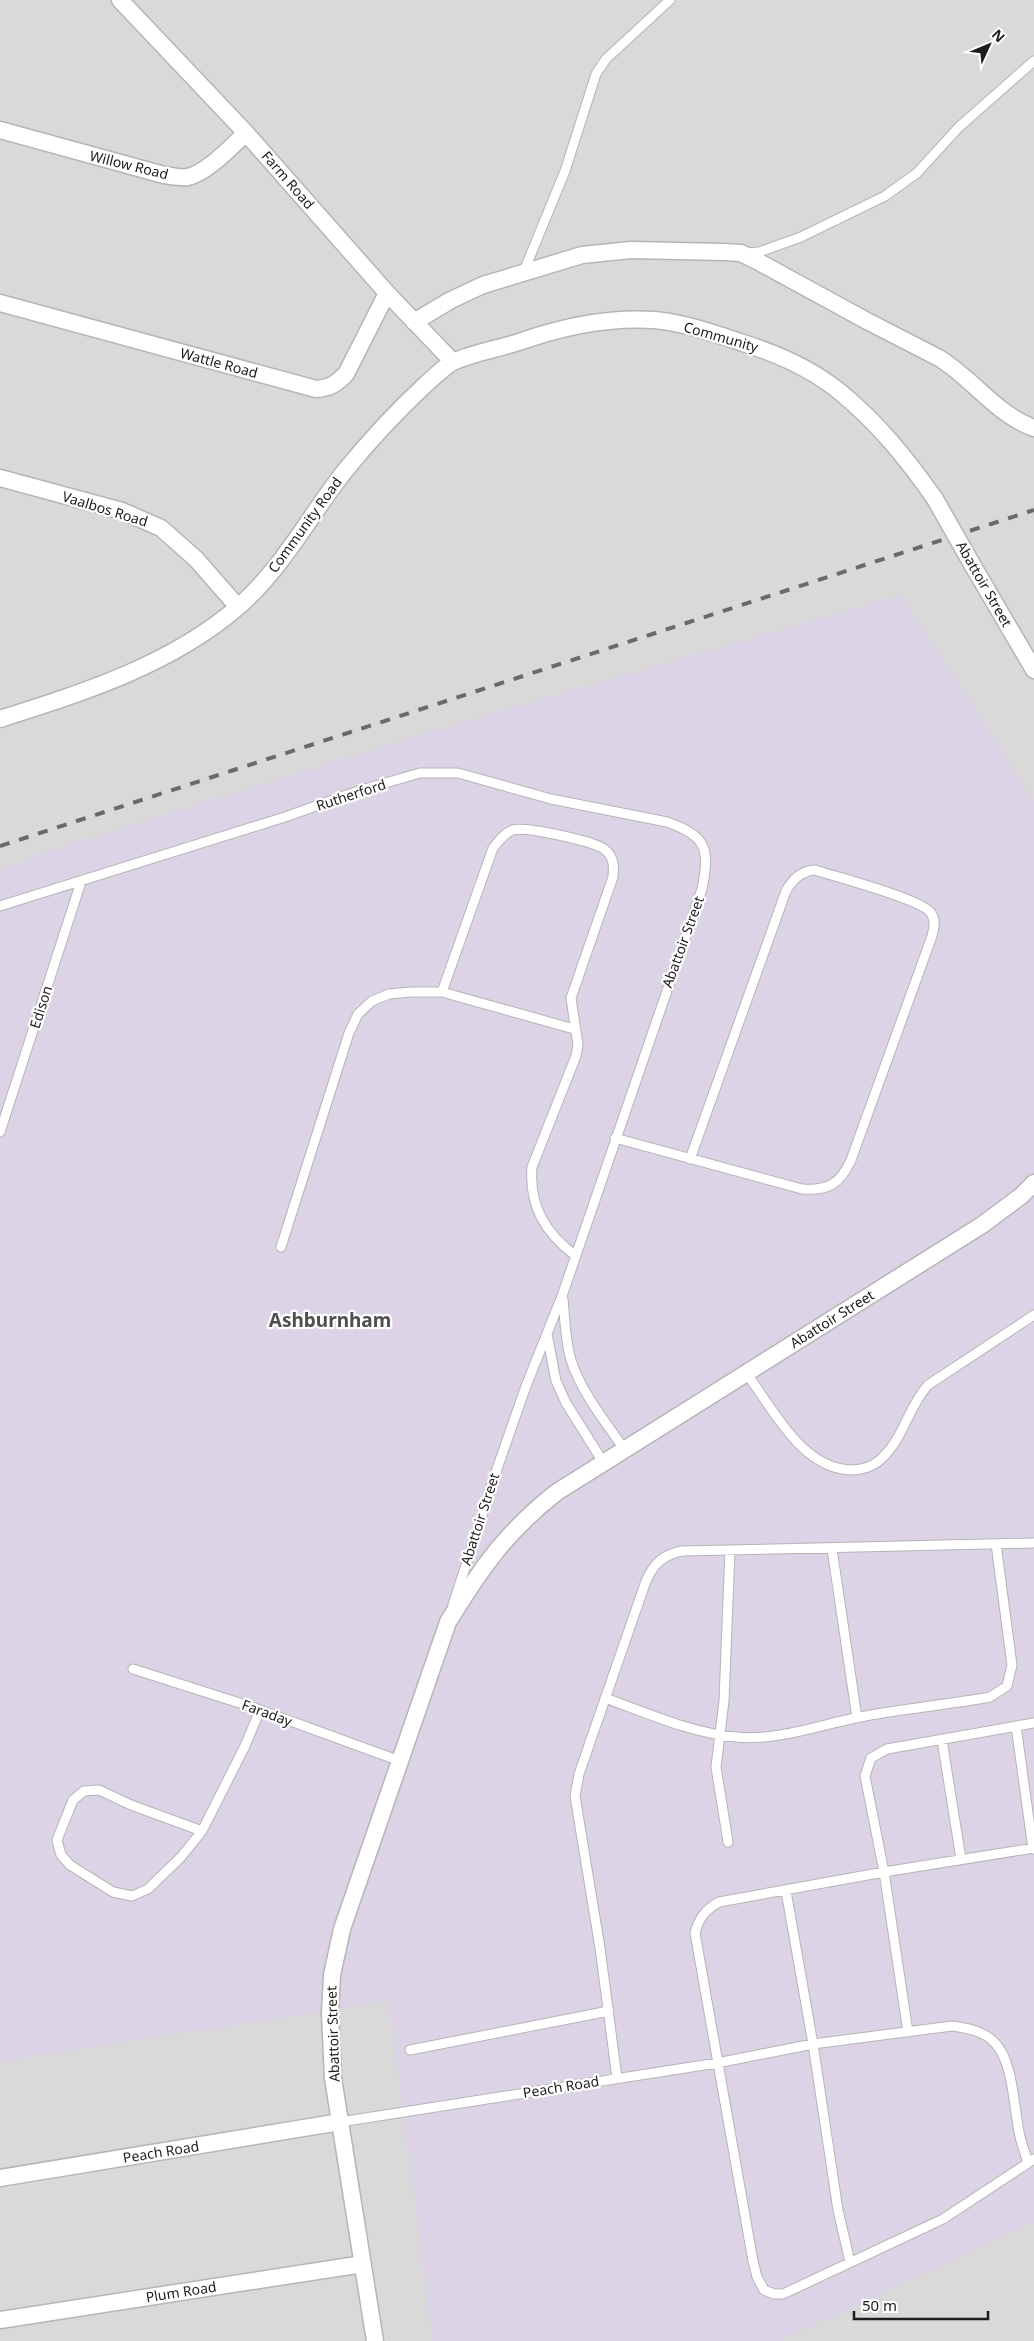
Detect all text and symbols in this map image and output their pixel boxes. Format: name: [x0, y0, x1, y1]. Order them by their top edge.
north arrow: [964, 20, 1014, 70]
text: N: [988, 25, 1010, 46]
street label: Willow Road: [88, 146, 170, 183]
street label: Farm Road: [258, 147, 319, 213]
street label: Community: [682, 317, 761, 356]
street label: Wattle Road: [178, 343, 260, 382]
street label: Community Road: [263, 473, 346, 576]
street label: Vaalbos Road: [60, 486, 150, 531]
street label: Abattoir Street: [952, 537, 1017, 630]
street label: Rutherford: [314, 774, 388, 815]
street label: Abattoir Street: [657, 893, 708, 990]
street label: Edison: [25, 983, 56, 1031]
street label: Abattoir Street: [786, 1285, 878, 1352]
district label: Ashburnham: [269, 1307, 391, 1333]
street label: Abattoir Street: [456, 1470, 503, 1567]
street label: Faraday: [239, 1695, 296, 1731]
street label: Abattoir Street: [321, 1986, 344, 2082]
street label: Peach Road: [521, 2071, 600, 2102]
street label: Peach Road: [121, 2136, 200, 2167]
street label: Plum Road: [144, 2277, 218, 2306]
scale bar: [854, 2288, 988, 2320]
text: 50 m: [862, 2295, 897, 2315]

